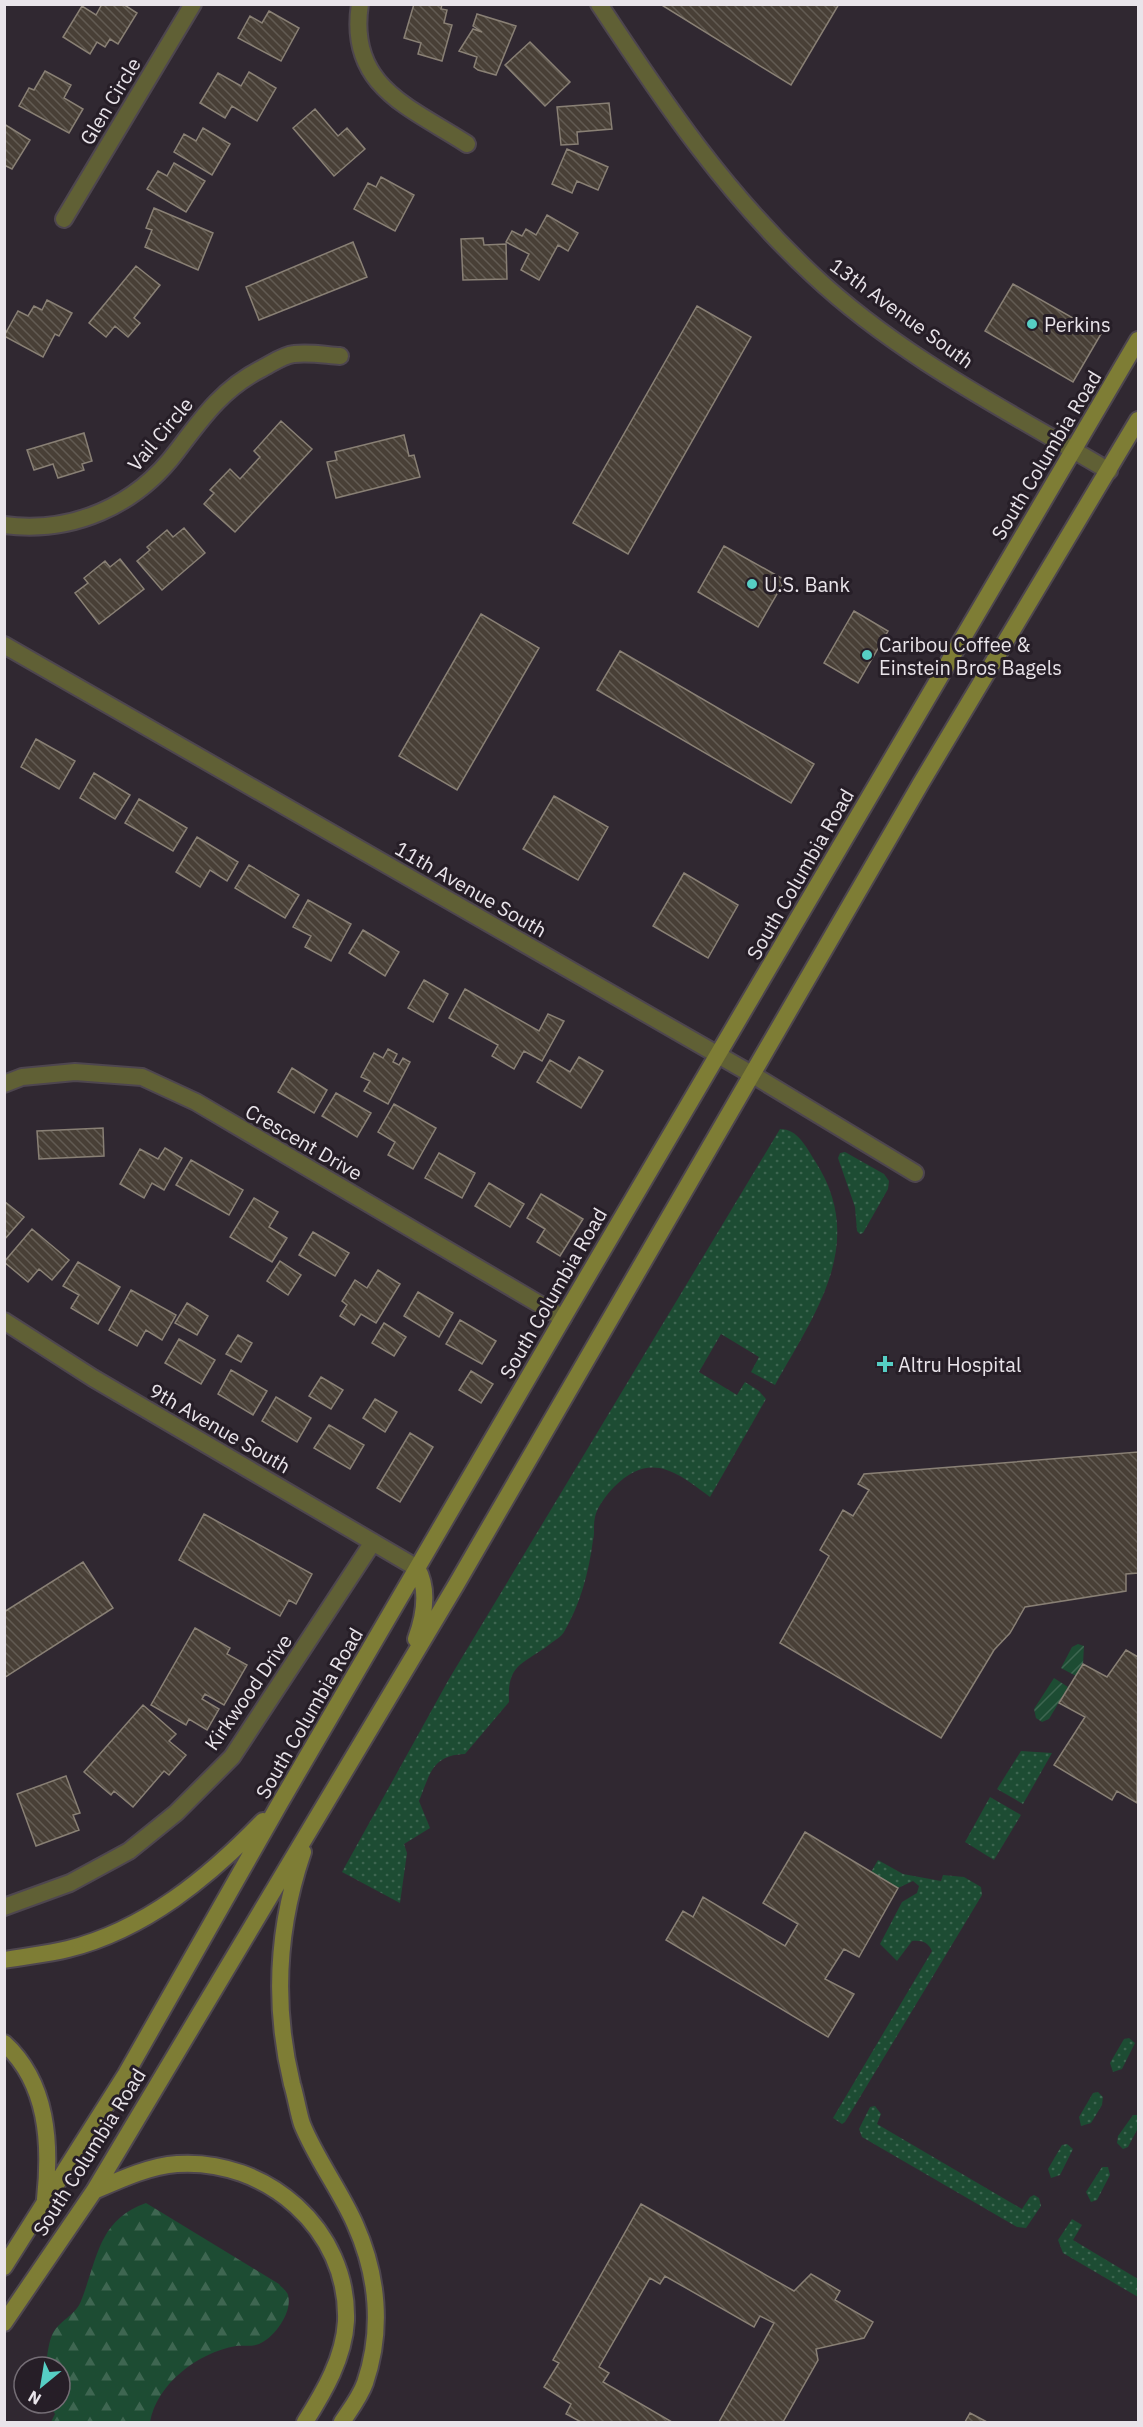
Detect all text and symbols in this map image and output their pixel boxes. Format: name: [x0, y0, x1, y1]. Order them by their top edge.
street label: Glen Circle: [73, 52, 147, 150]
street label: 13th Avenue South: [825, 252, 979, 374]
place label: Perkins: [1044, 311, 1111, 338]
marker: Perkins: [1025, 317, 1039, 331]
street label: South Columbia Road: [985, 365, 1107, 545]
street label: Vail Circle: [121, 391, 199, 477]
place label: U.S. Bank: [764, 571, 850, 598]
marker: U.S. Bank: [745, 577, 759, 591]
place label: Caribou Coffee & Einstein Bros Bagels: [879, 631, 1062, 681]
marker: Caribou Coffee & Einstein Bros Bagels: [860, 648, 874, 662]
street label: South Columbia Road: [740, 784, 860, 964]
street label: 11th Avenue South: [390, 835, 552, 943]
street label: Crescent Drive: [241, 1098, 367, 1186]
street label: South Columbia Road: [493, 1203, 613, 1383]
place label: Altru Hospital: [898, 1351, 1021, 1378]
marker: Altru Hospital: [876, 1355, 894, 1373]
street label: 9th Avenue South: [144, 1377, 296, 1479]
street label: South Columbia Road: [249, 1623, 369, 1803]
street label: Kirkwood Drive: [198, 1629, 298, 1755]
street label: South Columbia Road: [26, 2063, 152, 2241]
north arrow: [12, 2355, 72, 2415]
text: N: [24, 2386, 45, 2410]

